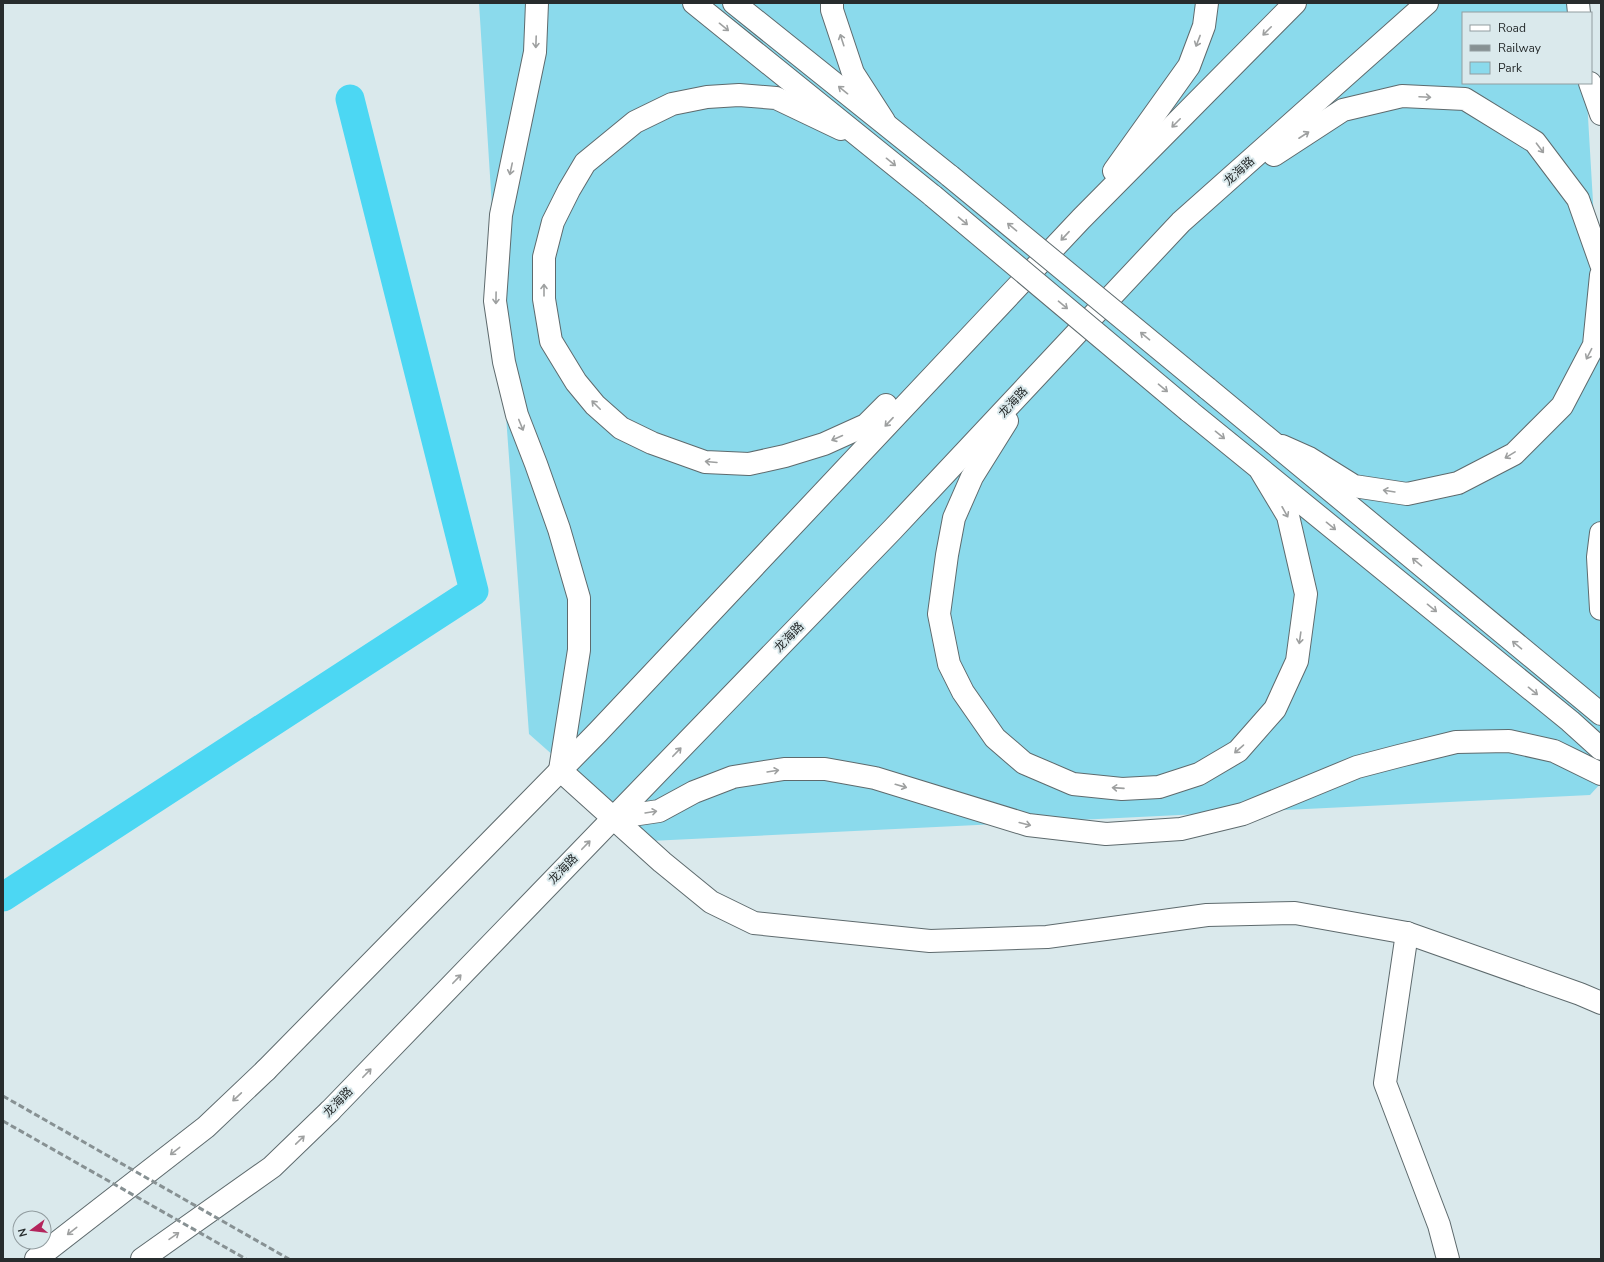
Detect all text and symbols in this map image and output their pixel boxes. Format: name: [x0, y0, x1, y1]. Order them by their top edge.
legend: [1462, 12, 1592, 84]
text: Road: [1498, 20, 1526, 36]
one-way arrow: [719, 23, 730, 32]
one-way arrow: [1262, 26, 1272, 36]
one-way arrow: [838, 33, 845, 46]
one-way arrow: [1194, 34, 1202, 46]
one-way arrow: [532, 35, 540, 48]
text: Railway: [1498, 40, 1542, 56]
text: Park: [1498, 60, 1523, 76]
one-way arrow: [838, 86, 849, 95]
one-way arrow: [1418, 93, 1431, 101]
one-way arrow: [1171, 118, 1181, 128]
one-way arrow: [1298, 131, 1309, 139]
one-way arrow: [1535, 143, 1544, 154]
street label: 龙海路: [1220, 153, 1258, 189]
one-way arrow: [885, 157, 896, 166]
one-way arrow: [507, 163, 515, 176]
one-way arrow: [958, 217, 969, 226]
one-way arrow: [1007, 222, 1017, 231]
one-way arrow: [1060, 231, 1070, 241]
one-way arrow: [540, 284, 548, 297]
one-way arrow: [492, 291, 500, 304]
one-way arrow: [1058, 300, 1068, 309]
one-way arrow: [1139, 332, 1150, 341]
one-way arrow: [1585, 348, 1592, 360]
street label: 龙海路: [995, 383, 1031, 421]
one-way arrow: [1157, 384, 1168, 393]
one-way arrow: [591, 400, 601, 410]
one-way arrow: [884, 417, 894, 427]
one-way arrow: [517, 419, 525, 431]
one-way arrow: [1214, 431, 1225, 440]
one-way arrow: [831, 435, 843, 442]
one-way arrow: [1505, 451, 1516, 459]
one-way arrow: [705, 458, 718, 465]
one-way arrow: [1383, 487, 1396, 495]
one-way arrow: [1282, 506, 1290, 518]
one-way arrow: [1326, 522, 1337, 531]
one-way arrow: [1411, 558, 1422, 567]
one-way arrow: [1427, 604, 1437, 613]
street label: 龙海路: [771, 618, 807, 656]
one-way arrow: [1297, 632, 1304, 645]
one-way arrow: [1511, 641, 1522, 649]
one-way arrow: [1527, 686, 1538, 695]
one-way arrow: [1234, 744, 1244, 753]
one-way arrow: [672, 747, 681, 757]
one-way arrow: [766, 767, 779, 775]
one-way arrow: [894, 783, 907, 790]
one-way arrow: [1112, 785, 1125, 792]
one-way arrow: [644, 808, 657, 816]
one-way arrow: [1018, 820, 1031, 828]
one-way arrow: [581, 840, 591, 850]
street label: 龙海路: [545, 850, 581, 888]
one-way arrow: [452, 974, 462, 984]
one-way arrow: [362, 1068, 372, 1078]
street label: 龙海路: [320, 1083, 356, 1121]
one-way arrow: [232, 1092, 242, 1102]
one-way arrow: [295, 1135, 305, 1144]
one-way arrow: [170, 1146, 181, 1155]
north arrow: [12, 1210, 52, 1250]
one-way arrow: [67, 1226, 78, 1235]
text: N: [15, 1227, 31, 1238]
one-way arrow: [168, 1232, 179, 1240]

